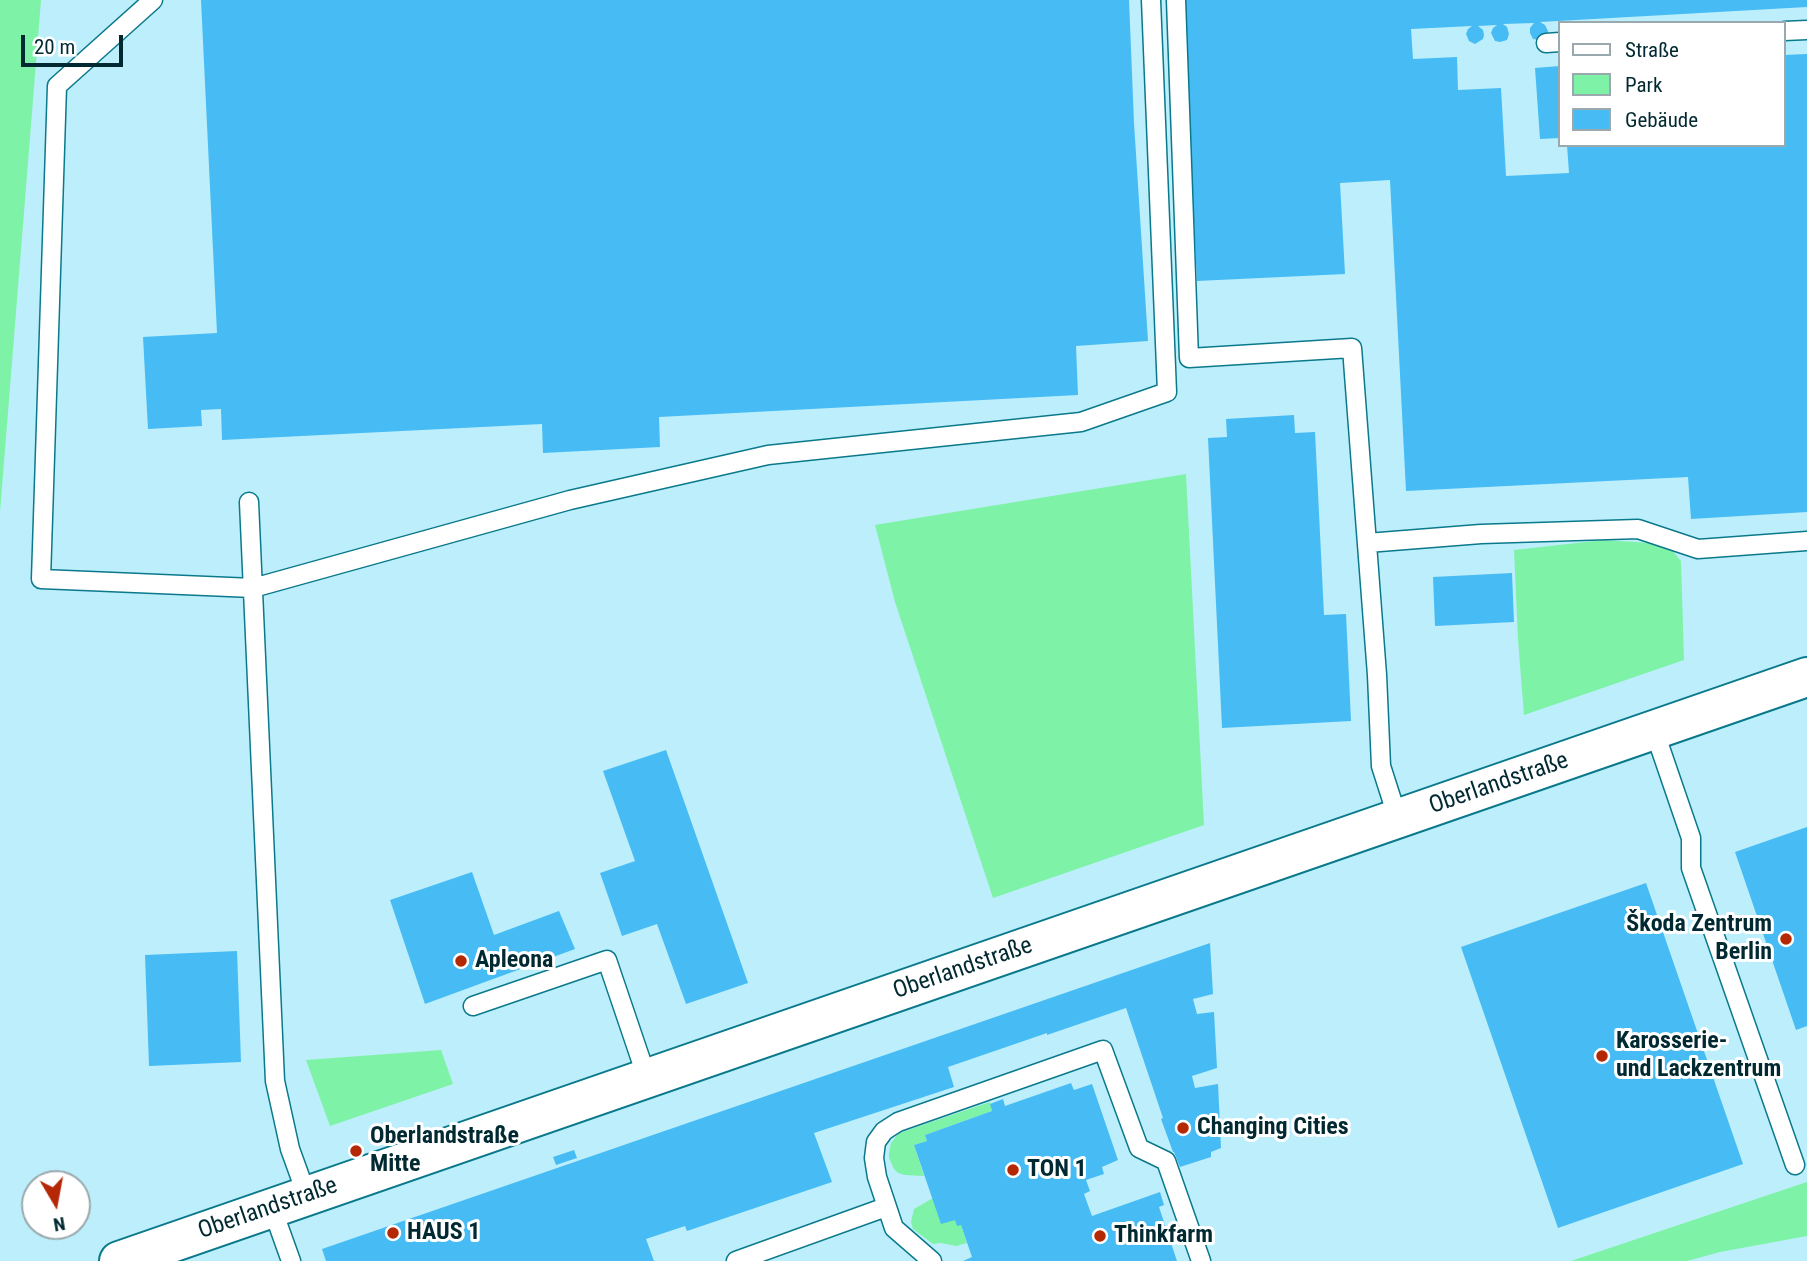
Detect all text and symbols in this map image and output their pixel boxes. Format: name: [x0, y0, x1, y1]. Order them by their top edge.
scale bar: [24, 21, 126, 65]
legend: [1559, 21, 1786, 147]
text: 20 m: [34, 35, 75, 59]
text: Straße: [1625, 38, 1679, 62]
text: Park: [1625, 73, 1662, 97]
text: Gebäude: [1625, 108, 1698, 132]
street label: Oberlandstraße: [1426, 747, 1572, 821]
place label: Škoda Zentrum Berlin: [1626, 911, 1772, 967]
marker: Škoda Zentrum Berlin: [1778, 931, 1794, 947]
street label: Oberlandstraße: [890, 932, 1036, 1006]
place label: Apleona: [475, 947, 553, 975]
marker: Apleona: [453, 953, 469, 969]
place label: Karosserie- und Lackzentrum: [1616, 1028, 1781, 1084]
marker: Karosserie- und Lackzentrum: [1594, 1048, 1610, 1064]
place label: Changing Cities: [1197, 1114, 1349, 1142]
marker: Changing Cities: [1175, 1120, 1191, 1136]
place label: Oberlandstraße Mitte: [370, 1123, 519, 1179]
marker: Oberlandstraße Mitte: [348, 1143, 364, 1159]
place label: TON 1: [1027, 1156, 1087, 1184]
marker: TON 1: [1005, 1162, 1021, 1178]
north arrow: [21, 1170, 91, 1240]
street label: Oberlandstraße: [195, 1172, 341, 1246]
text: N: [52, 1212, 67, 1237]
place label: HAUS 1: [407, 1219, 480, 1247]
place label: Thinkfarm: [1114, 1222, 1213, 1250]
marker: HAUS 1: [385, 1225, 401, 1241]
marker: Thinkfarm: [1092, 1228, 1108, 1244]

